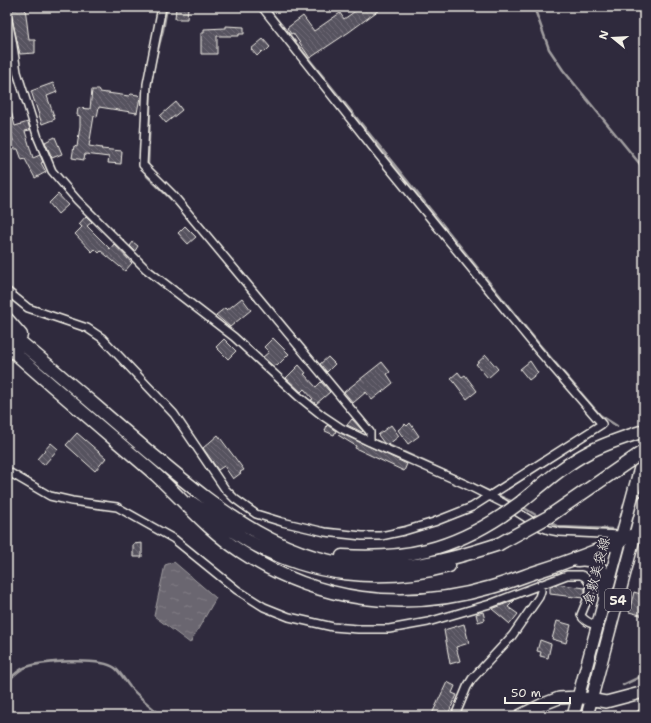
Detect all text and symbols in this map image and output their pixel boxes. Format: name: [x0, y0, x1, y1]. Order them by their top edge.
north arrow: [593, 18, 633, 58]
text: N: [595, 28, 613, 42]
street label: 倉敷美袋線: [578, 535, 614, 607]
road number: 54: [605, 589, 631, 611]
scale bar: [505, 679, 570, 705]
text: 50 m: [511, 685, 541, 701]

